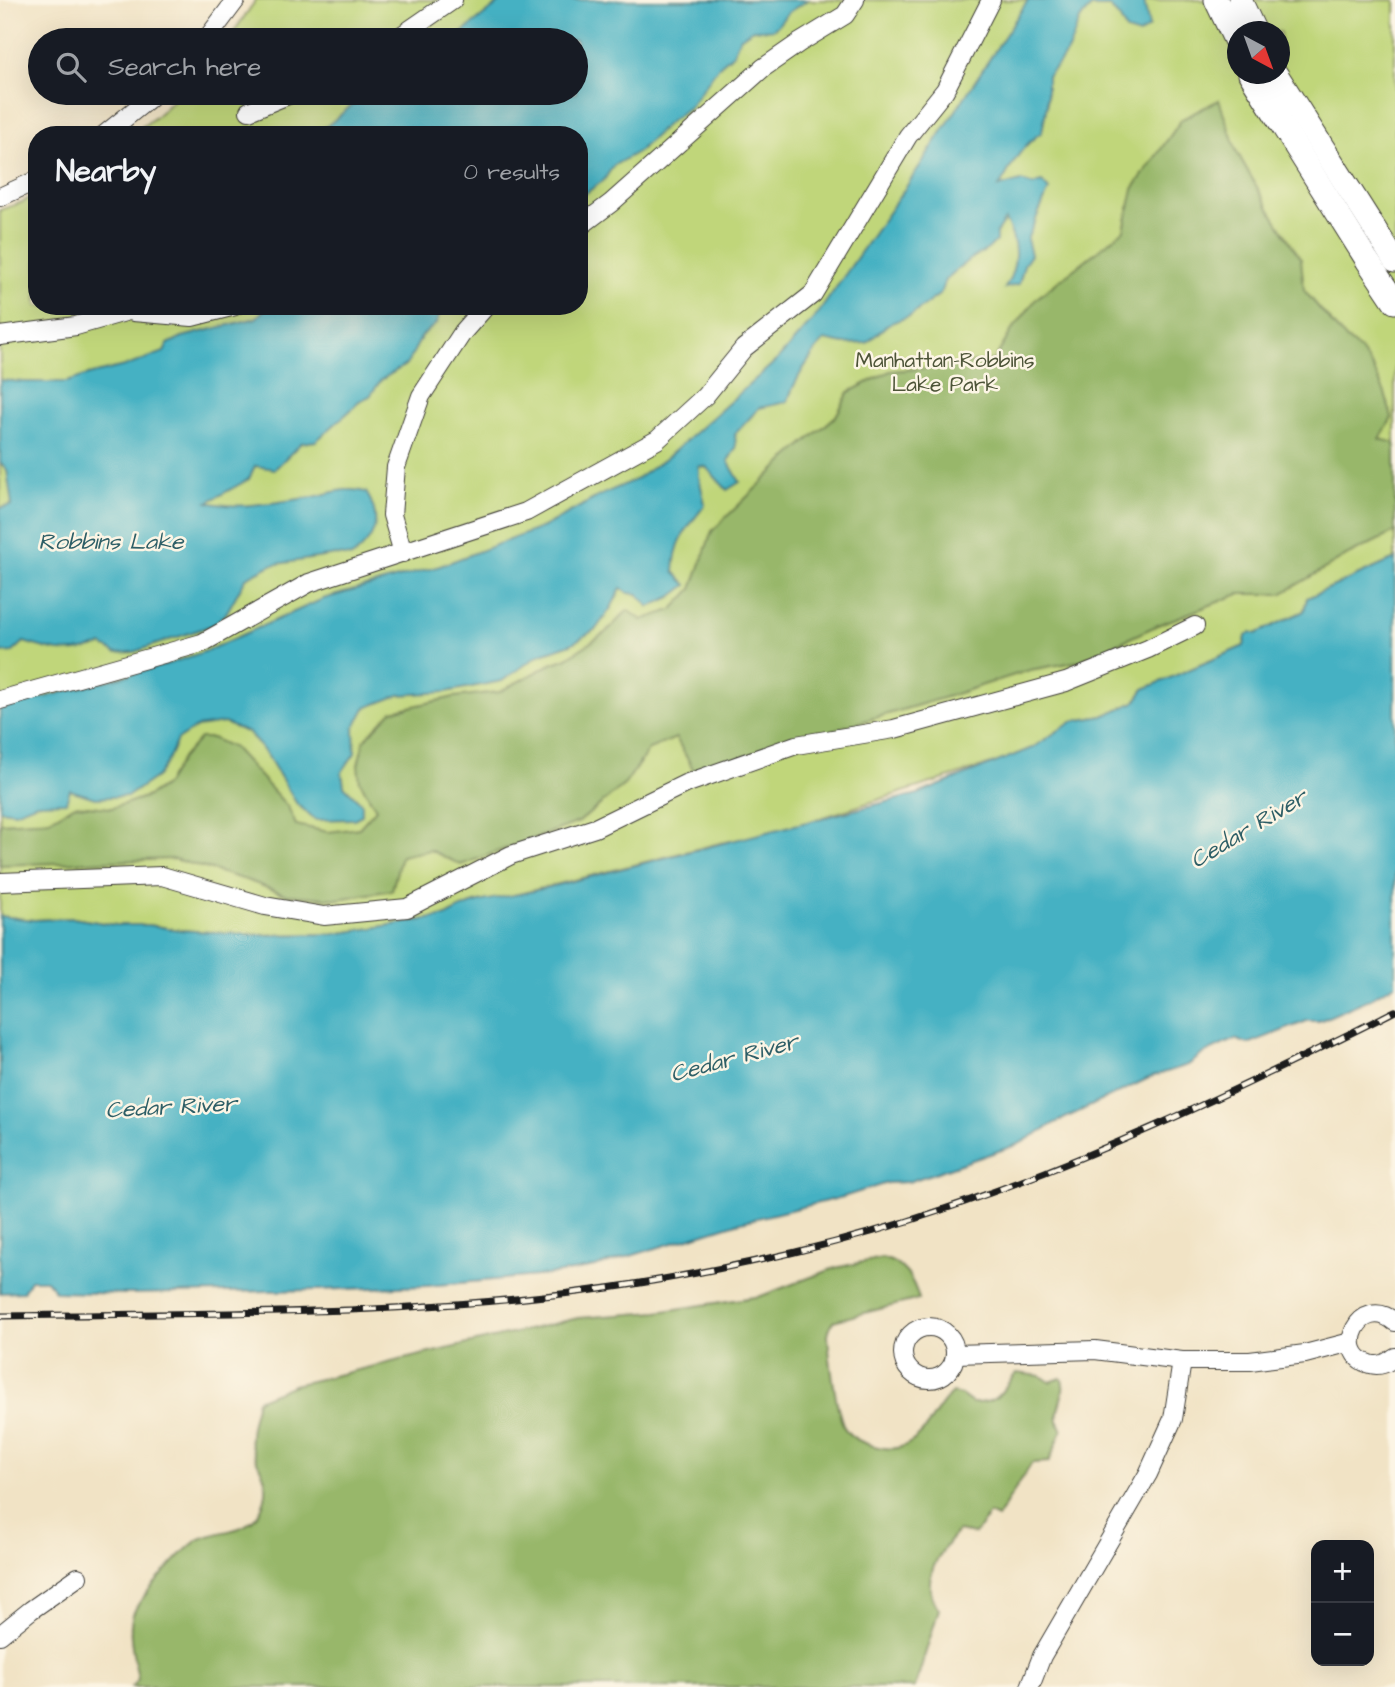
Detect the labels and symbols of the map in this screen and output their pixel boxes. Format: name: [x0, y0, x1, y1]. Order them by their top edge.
north arrow: [1227, 21, 1290, 84]
park label: Manhattan-Robbins Lake Park: [856, 346, 1034, 399]
water label: Robbins Lake: [38, 526, 185, 558]
water label: Cedar River: [1184, 780, 1315, 876]
water label: Cedar River: [667, 1025, 804, 1090]
water label: Cedar River: [105, 1087, 240, 1126]

